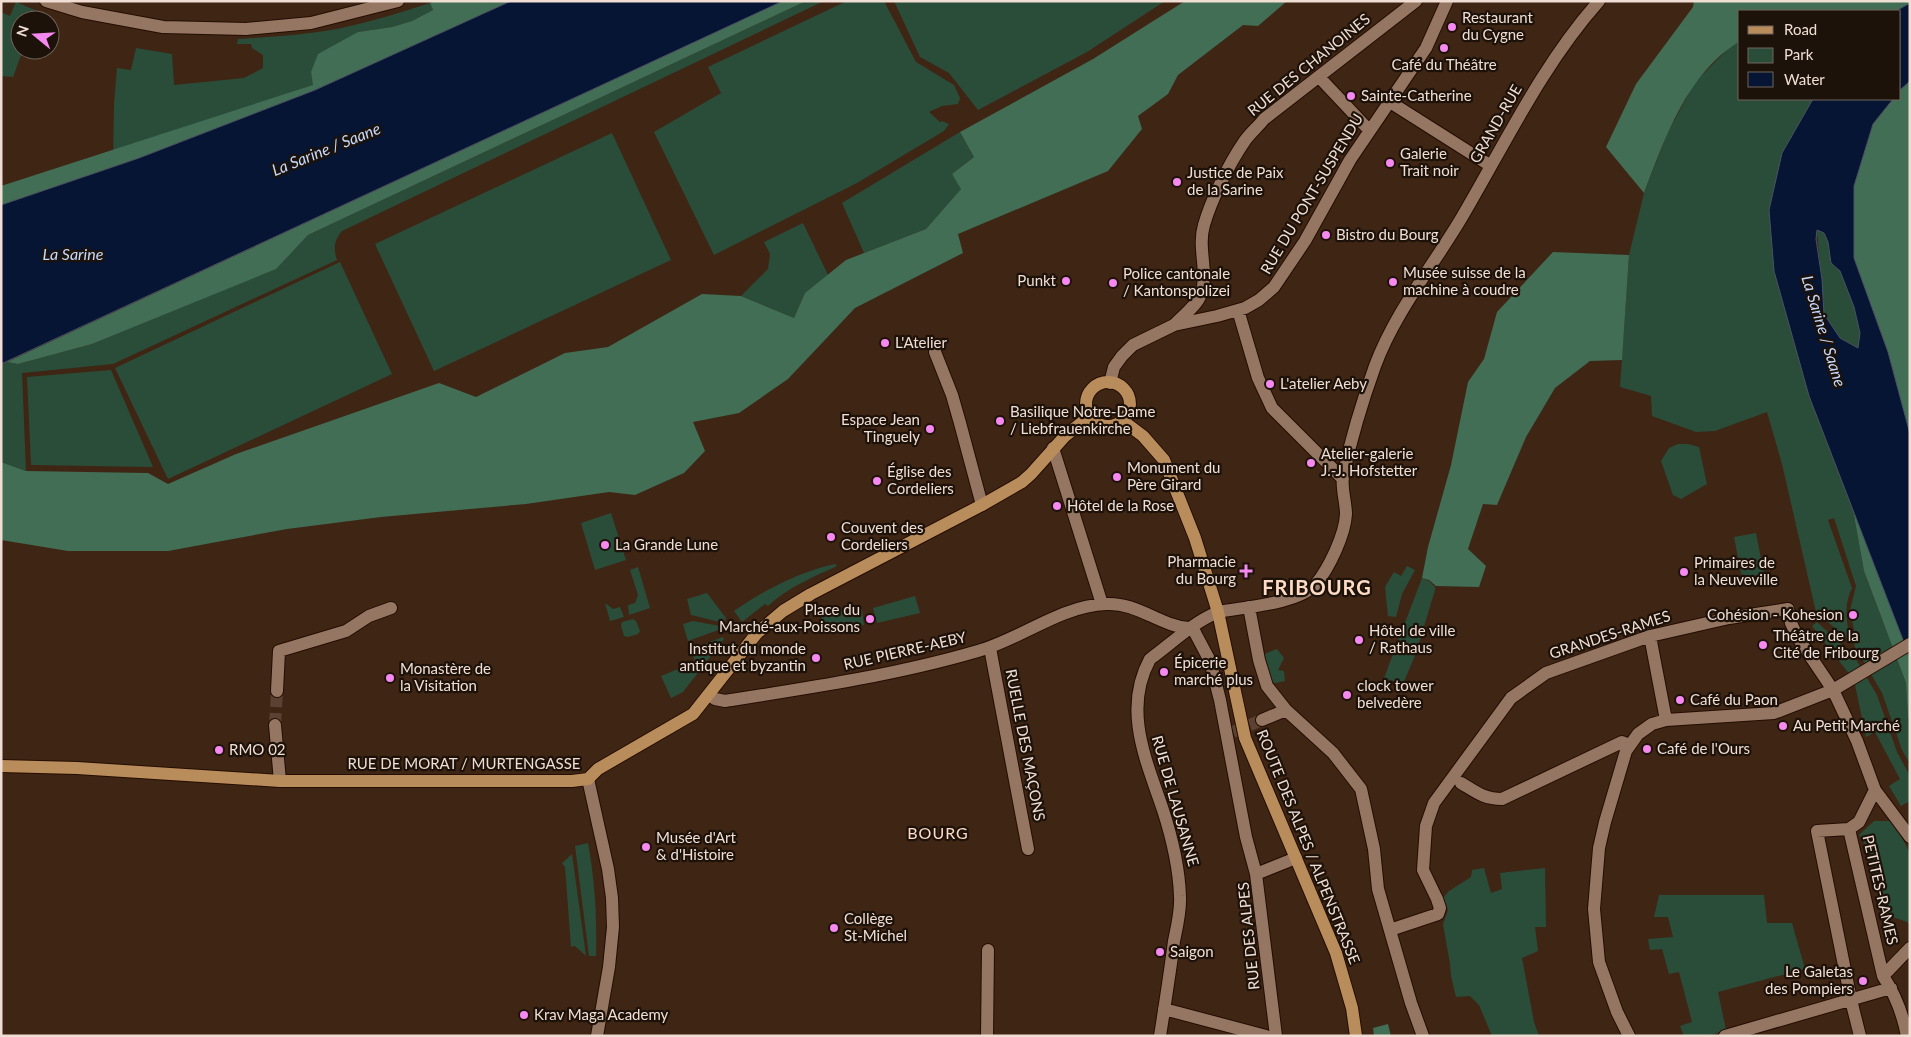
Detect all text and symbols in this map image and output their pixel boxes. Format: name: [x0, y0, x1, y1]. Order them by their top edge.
place label: Restaurant du Cygne: [1462, 8, 1534, 43]
street label: RUE DES CHANOINES: [1243, 9, 1373, 119]
north arrow: [10, 10, 60, 60]
legend: [1738, 10, 1901, 100]
text: Road: [1784, 20, 1817, 38]
marker: Restaurant du Cygne: [1446, 21, 1458, 33]
text: N: [12, 23, 32, 39]
marker: Café du Théâtre: [1438, 42, 1450, 54]
text: Park: [1784, 45, 1814, 63]
place label: Café du Théâtre: [1391, 55, 1497, 73]
text: Water: [1784, 70, 1825, 88]
street label: GRAND-RUE: [1465, 81, 1525, 166]
place label: Sainte-Catherine: [1361, 86, 1472, 104]
marker: Sainte-Catherine: [1345, 90, 1357, 102]
street label: RUE DU PONT-SUSPENDU: [1256, 110, 1366, 277]
water label: La Sarine / Saane: [269, 118, 383, 179]
place label: Galerie Trait noir: [1400, 144, 1459, 179]
marker: Galerie Trait noir: [1384, 157, 1396, 169]
place label: Justice de Paix de la Sarine: [1187, 163, 1284, 198]
marker: Justice de Paix de la Sarine: [1171, 176, 1183, 188]
place label: Bistro du Bourg: [1336, 225, 1439, 243]
marker: Bistro du Bourg: [1320, 229, 1332, 241]
water label: La Sarine: [43, 244, 104, 263]
place label: Musée suisse de la machine à coudre: [1403, 263, 1526, 298]
place label: Police cantonale / Kantonspolizei: [1123, 264, 1230, 299]
place label: Punkt: [1017, 271, 1057, 289]
water label: La Sarine / Saane: [1798, 273, 1851, 389]
marker: Punkt: [1060, 275, 1072, 287]
marker: Musée suisse de la machine à coudre: [1387, 276, 1399, 288]
marker: Police cantonale / Kantonspolizei: [1107, 277, 1119, 289]
place label: L'Atelier: [895, 333, 947, 351]
marker: L'Atelier: [879, 337, 891, 349]
place label: L'atelier Aeby: [1280, 374, 1367, 392]
marker: L'atelier Aeby: [1264, 378, 1276, 390]
place label: Basilique Notre-Dame / Liebfrauenkirche: [1010, 402, 1155, 437]
place label: Espace Jean Tinguely: [841, 410, 920, 445]
marker: Basilique Notre-Dame / Liebfrauenkirche: [994, 415, 1006, 427]
marker: Espace Jean Tinguely: [924, 423, 936, 435]
place label: Atelier-galerie J.-J. Hofstetter: [1321, 444, 1418, 479]
marker: Atelier-galerie J.-J. Hofstetter: [1305, 457, 1317, 469]
place label: Monument du Père Girard: [1127, 458, 1220, 493]
place label: Église des Cordeliers: [887, 462, 954, 497]
marker: Monument du Père Girard: [1111, 471, 1123, 483]
marker: Église des Cordeliers: [871, 475, 883, 487]
place label: Hôtel de la Rose: [1067, 496, 1174, 514]
marker: Hôtel de la Rose: [1051, 500, 1063, 512]
place label: Couvent des Cordeliers: [841, 518, 923, 553]
marker: Couvent des Cordeliers: [825, 531, 837, 543]
place label: La Grande Lune: [615, 535, 718, 553]
marker: La Grande Lune: [599, 539, 611, 551]
place label: Pharmacie du Bourg: [1167, 552, 1236, 587]
place label: Primaires de la Neuveville: [1694, 553, 1778, 588]
marker: Pharmacie du Bourg: [1240, 565, 1252, 577]
marker: Primaires de la Neuveville: [1678, 566, 1690, 578]
district label: FRIBOURG: [1262, 575, 1372, 599]
place label: Place du Marché-aux-Poissons: [719, 600, 860, 635]
place label: Cohésion - Kohesion: [1707, 605, 1843, 623]
street label: GRANDES-RAMES: [1547, 606, 1672, 662]
marker: Cohésion - Kohesion: [1847, 609, 1859, 621]
marker: Place du Marché-aux-Poissons: [864, 613, 876, 625]
place label: Hôtel de ville / Rathaus: [1369, 621, 1455, 656]
place label: Théâtre de la Cité de Fribourg: [1773, 626, 1879, 661]
street label: RUE PIERRE-AEBY: [842, 627, 968, 673]
marker: Hôtel de ville / Rathaus: [1353, 634, 1365, 646]
place label: Institut du monde antique et byzantin: [679, 639, 806, 674]
marker: Théâtre de la Cité de Fribourg: [1757, 639, 1769, 651]
marker: Institut du monde antique et byzantin: [810, 652, 822, 664]
place label: Épicerie marché plus: [1174, 653, 1253, 688]
place label: Monastère de la Visitation: [400, 659, 491, 694]
marker: Épicerie marché plus: [1158, 666, 1170, 678]
street label: RUELLE DES MAÇONS: [1002, 667, 1050, 822]
marker: Monastère de la Visitation: [384, 672, 396, 684]
place label: clock tower belvedère: [1357, 676, 1434, 711]
marker: clock tower belvedère: [1341, 689, 1353, 701]
place label: Café du Paon: [1690, 690, 1778, 708]
marker: Café du Paon: [1674, 694, 1686, 706]
place label: Au Petit Marché: [1793, 716, 1900, 734]
marker: Au Petit Marché: [1777, 720, 1789, 732]
street label: ROUTE DES ALPES / ALPENSTRASSE: [1254, 727, 1364, 967]
street label: RUE DE LAUSANNE: [1149, 733, 1203, 868]
place label: Café de l'Ours: [1657, 739, 1750, 757]
place label: RMO 02: [229, 740, 286, 758]
marker: Café de l'Ours: [1641, 743, 1653, 755]
marker: RMO 02: [213, 744, 225, 756]
street label: RUE DE MORAT / MURTENGASSE: [347, 754, 581, 772]
district label: BOURG: [907, 823, 969, 842]
place label: Musée d'Art & d'Histoire: [656, 828, 737, 863]
street label: PETITES-RAMES: [1860, 833, 1902, 946]
marker: Musée d'Art & d'Histoire: [640, 841, 652, 853]
street label: RUE DES ALPES: [1233, 881, 1263, 991]
place label: Collège St-Michel: [844, 909, 907, 944]
marker: Collège St-Michel: [828, 922, 840, 934]
place label: Saigon: [1170, 942, 1214, 960]
marker: Saigon: [1154, 946, 1166, 958]
place label: Le Galetas des Pompiers: [1765, 962, 1853, 997]
marker: Le Galetas des Pompiers: [1857, 975, 1869, 987]
place label: Krav Maga Academy: [534, 1005, 669, 1023]
marker: Krav Maga Academy: [518, 1009, 530, 1021]

